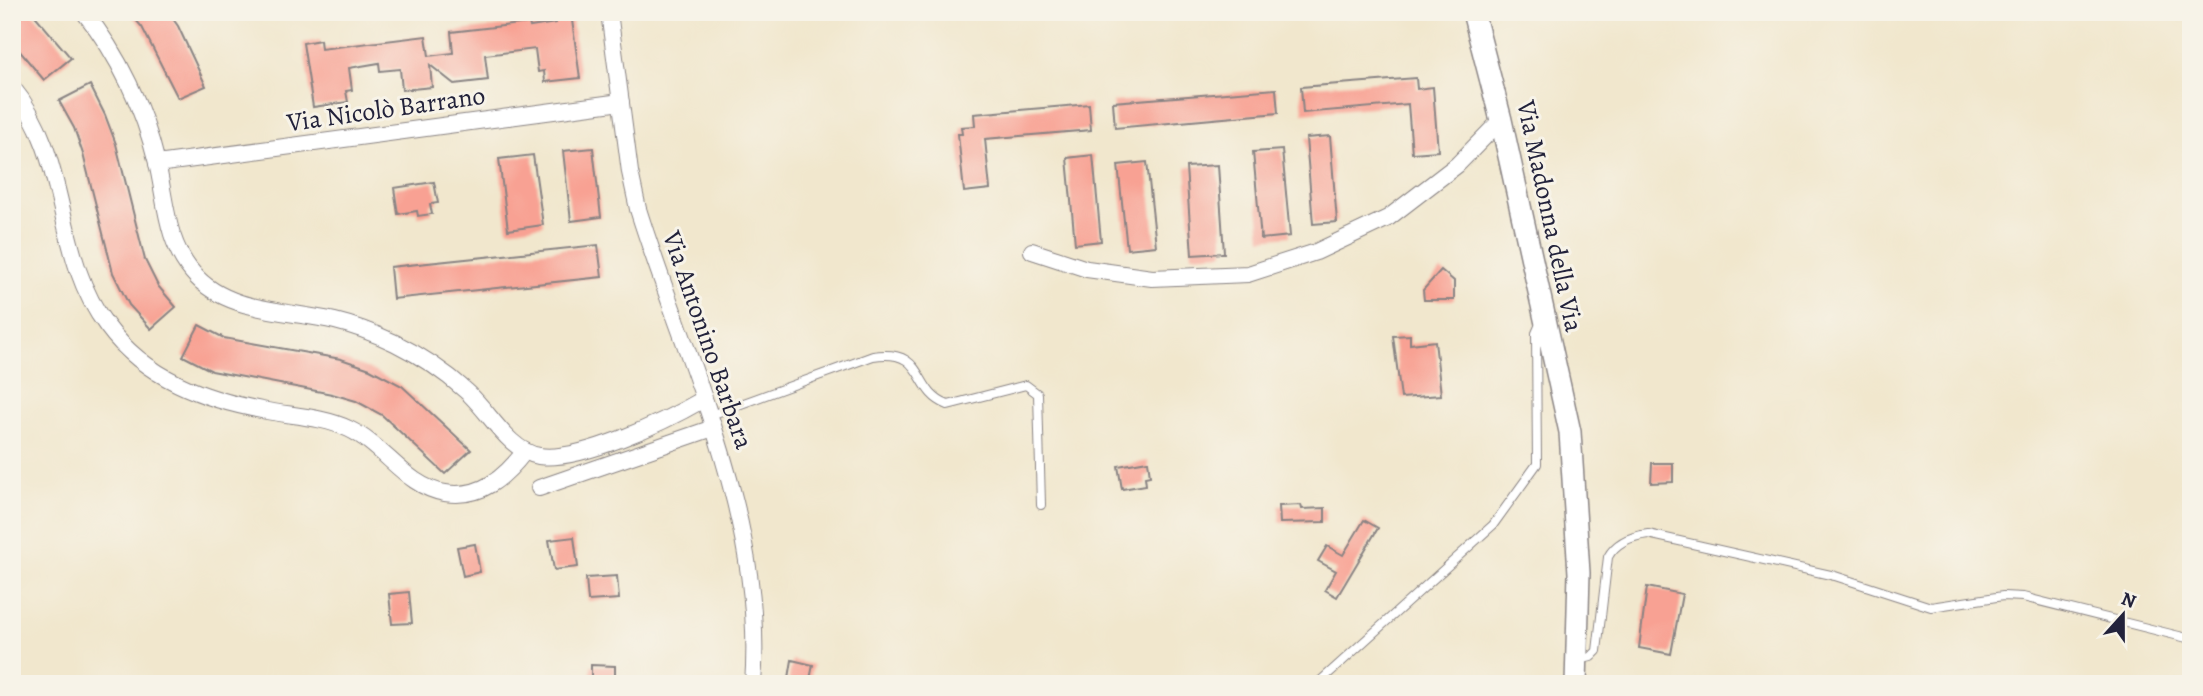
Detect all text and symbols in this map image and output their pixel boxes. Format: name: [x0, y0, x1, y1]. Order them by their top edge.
street label: Via Nicolò Barrano: [284, 78, 487, 140]
street label: Via Madonna della Via: [1508, 96, 1592, 335]
street label: Via Antonino Barbara: [654, 225, 762, 454]
north arrow: [2088, 580, 2158, 650]
text: N: [2118, 585, 2140, 615]

